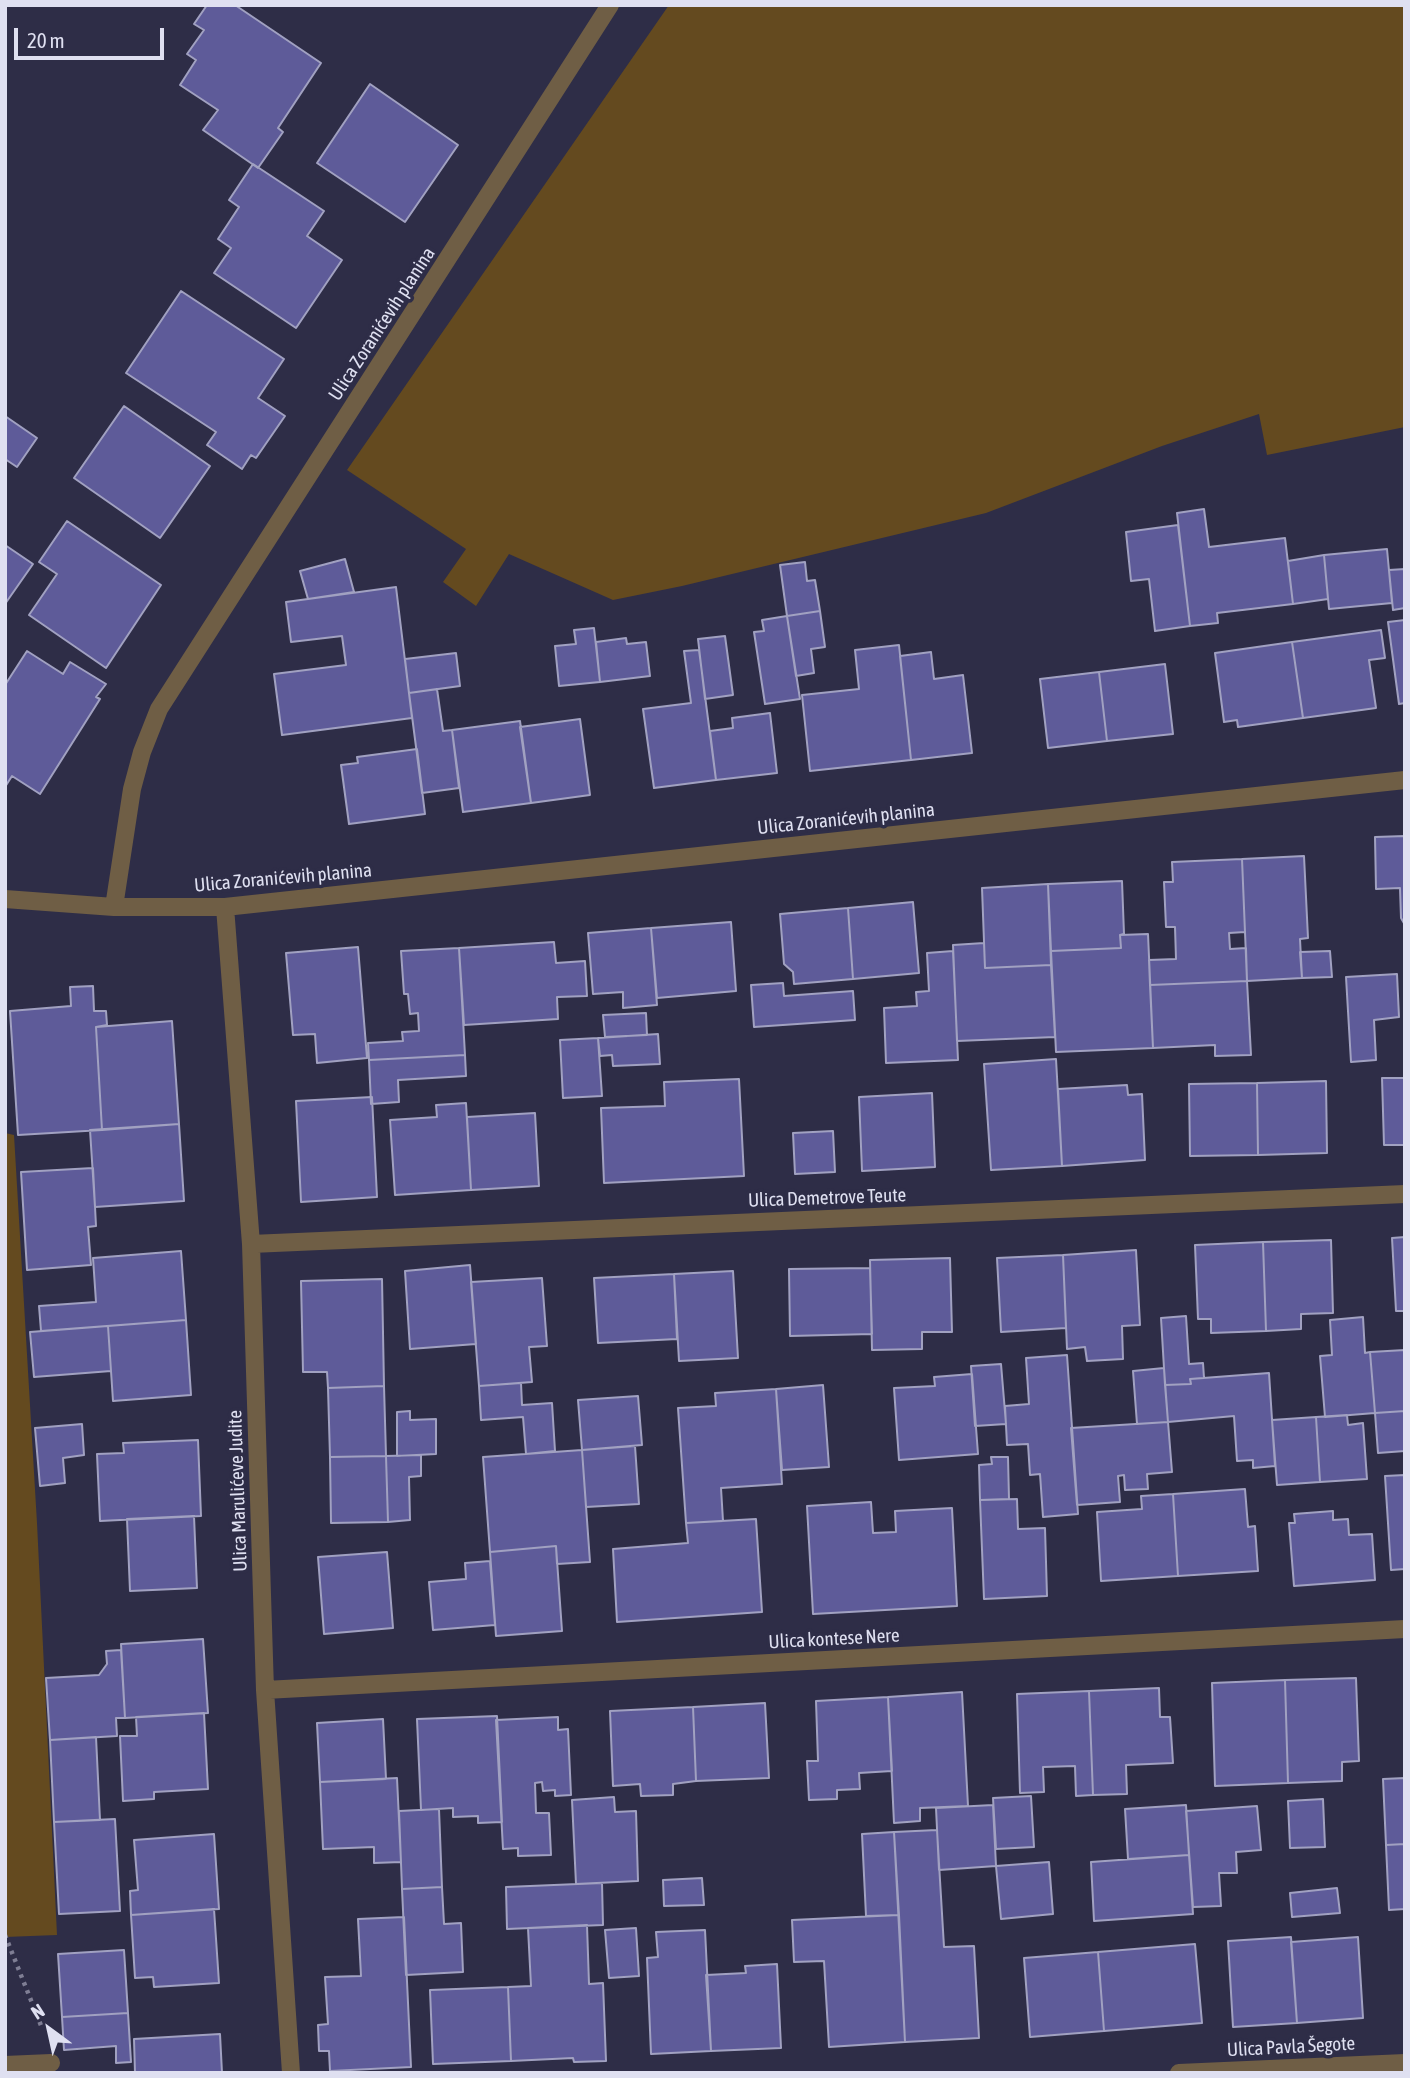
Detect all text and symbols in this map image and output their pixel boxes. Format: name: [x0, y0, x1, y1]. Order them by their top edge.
scale bar: [18, 14, 168, 58]
text: 20 m: [27, 28, 65, 52]
street label: Ulica Zoranićevih planina: [324, 243, 440, 405]
street label: Ulica Zoranićevih planina: [756, 798, 936, 840]
street label: Ulica Zoranićevih planina: [193, 859, 373, 897]
street label: Ulica Demetrove Teute: [748, 1184, 906, 1212]
street label: Ulica Marulićeve Judite: [224, 1410, 252, 1572]
street label: Ulica kontese Nere: [768, 1624, 900, 1654]
north arrow: [14, 1994, 84, 2064]
text: N: [27, 1999, 48, 2024]
street label: Ulica Pavla Šegote: [1226, 2032, 1356, 2062]

